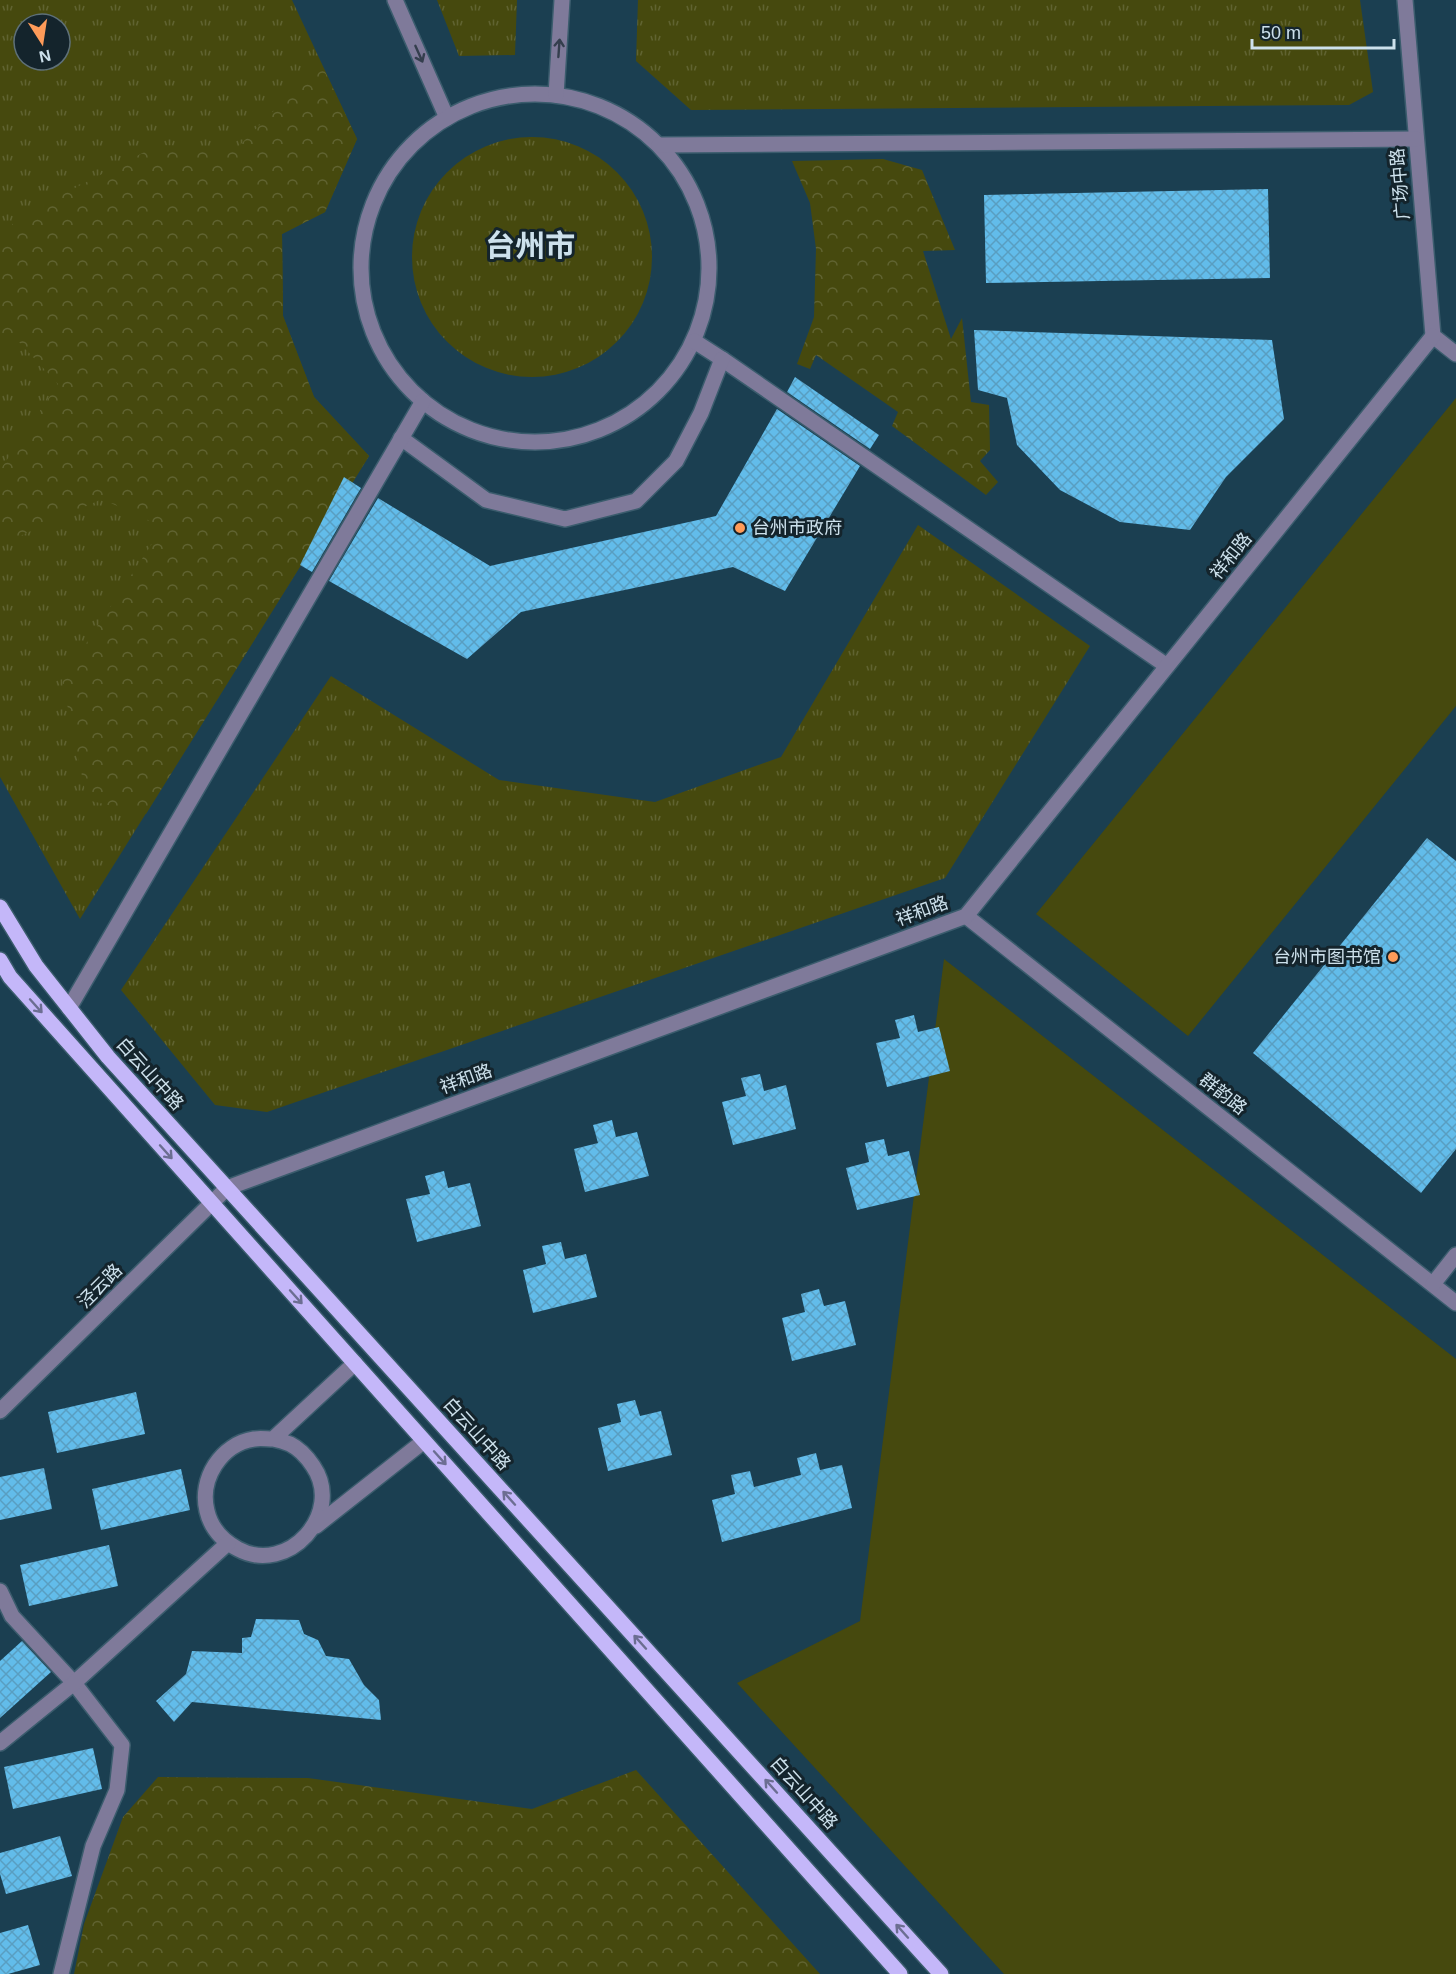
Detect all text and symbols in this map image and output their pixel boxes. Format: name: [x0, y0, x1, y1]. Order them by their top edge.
north arrow: [12, 12, 72, 72]
scale bar: [1252, 12, 1394, 50]
text: 50 m: [1261, 23, 1301, 43]
one-way arrow: [554, 38, 565, 58]
one-way arrow: [413, 44, 425, 62]
text: N: [38, 47, 52, 66]
street label: 广场中路: [1387, 147, 1413, 221]
district label: 台州市: [485, 229, 575, 262]
place label: 台州市政府: [752, 518, 842, 538]
marker: 台州市政府: [733, 521, 747, 535]
street label: 祥和路: [1206, 529, 1256, 583]
street label: 祥和路: [893, 892, 951, 930]
place label: 台州市图书馆: [1273, 947, 1381, 967]
marker: 台州市图书馆: [1386, 950, 1400, 964]
one-way arrow: [29, 998, 43, 1013]
street label: 白云山中路: [112, 1034, 188, 1114]
street label: 祥和路: [437, 1060, 495, 1098]
street label: 群韵路: [1196, 1069, 1250, 1119]
one-way arrow: [159, 1144, 173, 1159]
street label: 泾云路: [74, 1260, 126, 1312]
one-way arrow: [289, 1289, 303, 1304]
street label: 白云山中路: [439, 1394, 515, 1474]
one-way arrow: [433, 1450, 447, 1465]
one-way arrow: [502, 1490, 516, 1505]
one-way arrow: [633, 1635, 647, 1650]
street label: 白云山中路: [766, 1753, 842, 1833]
one-way arrow: [764, 1779, 778, 1794]
one-way arrow: [895, 1923, 909, 1938]

